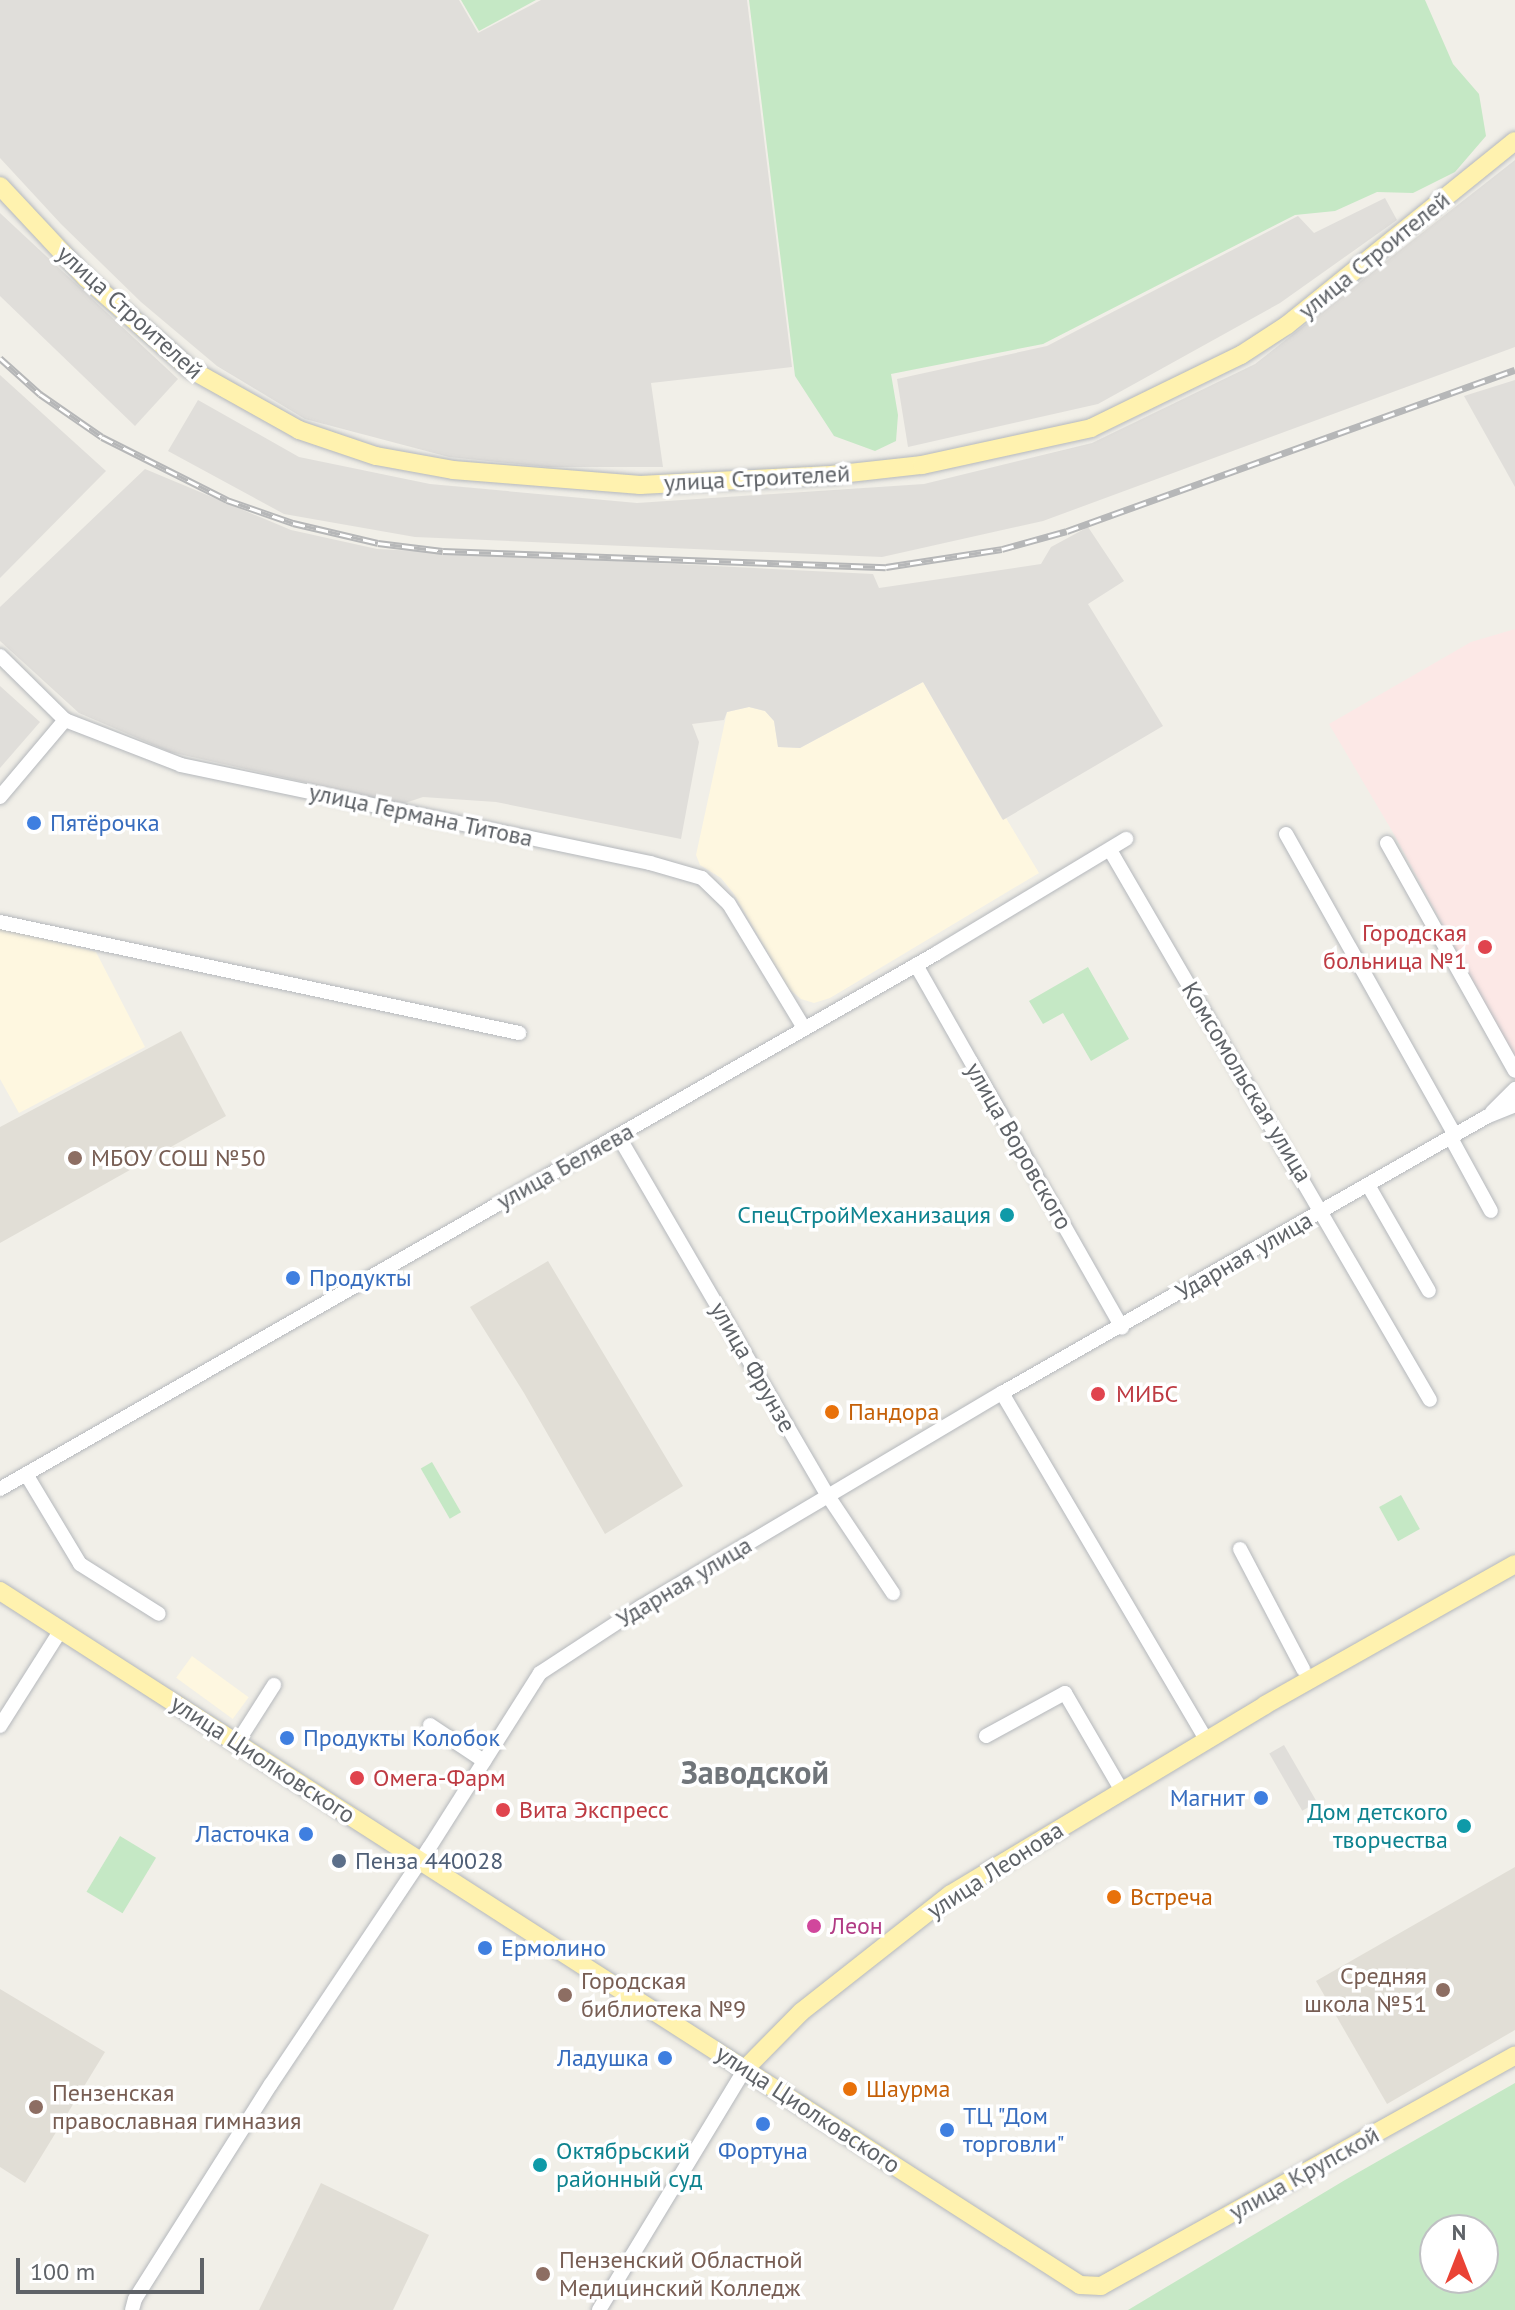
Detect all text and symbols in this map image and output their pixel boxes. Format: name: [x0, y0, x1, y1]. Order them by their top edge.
street label: улица Строителей: [1293, 185, 1455, 325]
street label: улица Строителей: [51, 239, 209, 385]
street label: улица Строителей: [663, 459, 851, 497]
street label: улица Германа Титова: [306, 777, 536, 853]
place label: Пятёрочка: [50, 809, 160, 837]
marker: Пятёрочка: [25, 814, 43, 832]
place label: Городская больница №1: [1323, 919, 1467, 975]
marker: Городская больница №1: [1474, 936, 1496, 958]
street label: Комсомольская улица: [1176, 977, 1318, 1187]
street label: улица Воровского: [959, 1057, 1079, 1235]
street label: улица Беляева: [492, 1117, 638, 1215]
place label: МБОУ СОШ №50: [91, 1144, 266, 1172]
marker: МБОУ СОШ №50: [66, 1149, 84, 1167]
place label: СпецСтройМеханизация: [737, 1201, 991, 1229]
street label: Ударная улица: [1171, 1205, 1317, 1307]
marker: СпецСтройМеханизация: [998, 1206, 1016, 1224]
place label: Продукты: [309, 1264, 412, 1292]
marker: Продукты: [284, 1269, 302, 1287]
street label: улица Фрунзе: [704, 1297, 802, 1437]
place label: МИБС: [1116, 1380, 1178, 1408]
marker: МИБС: [1087, 1383, 1109, 1405]
place label: Пандора: [848, 1398, 939, 1426]
marker: Пандора: [823, 1403, 841, 1421]
street label: Ударная улица: [611, 1530, 757, 1634]
street label: улица Циолковского: [165, 1689, 361, 1829]
place label: Продукты Колобок: [303, 1724, 500, 1752]
marker: Продукты Колобок: [278, 1729, 296, 1747]
district label: Заводской: [681, 1753, 829, 1791]
place label: Омега-Фарм: [373, 1764, 506, 1792]
marker: Омега-Фарм: [348, 1769, 366, 1787]
place label: Магнит: [1170, 1784, 1245, 1812]
marker: Магнит: [1252, 1789, 1270, 1807]
place label: Вита Экспресс: [519, 1796, 669, 1824]
place label: Дом детского творчества: [1307, 1798, 1448, 1854]
marker: Вита Экспресс: [494, 1801, 512, 1819]
street label: улица Леонова: [921, 1815, 1069, 1925]
marker: Дом детского творчества: [1455, 1817, 1473, 1835]
place label: Ласточка: [196, 1820, 290, 1848]
marker: Ласточка: [297, 1825, 315, 1843]
place label: Пенза 440028: [355, 1847, 503, 1875]
marker: Пенза 440028: [330, 1852, 348, 1870]
place label: Встреча: [1130, 1883, 1213, 1911]
marker: Встреча: [1105, 1888, 1123, 1906]
place label: Леон: [830, 1912, 883, 1940]
marker: Леон: [805, 1917, 823, 1935]
place label: Ермолино: [501, 1934, 606, 1962]
marker: Ермолино: [476, 1939, 494, 1957]
place label: Средняя школа №51: [1304, 1962, 1427, 2018]
place label: Городская библиотека №9: [581, 1967, 746, 2023]
marker: Средняя школа №51: [1434, 1981, 1452, 1999]
marker: Городская библиотека №9: [556, 1986, 574, 2004]
street label: улица Циолковского: [710, 2039, 906, 2179]
place label: Ладушка: [557, 2044, 649, 2072]
marker: Ладушка: [656, 2049, 674, 2067]
place label: Шаурма: [866, 2075, 951, 2103]
place label: Пензенская православная гимназия: [52, 2079, 301, 2135]
marker: Шаурма: [841, 2080, 859, 2098]
marker: Пензенская православная гимназия: [27, 2098, 45, 2116]
place label: ТЦ "Дом торговли": [963, 2102, 1065, 2158]
marker: Фортуна: [754, 2115, 772, 2133]
street label: улица Крупской: [1224, 2120, 1384, 2226]
marker: ТЦ "Дом торговли": [938, 2121, 956, 2139]
place label: Октябрьский районный суд: [556, 2137, 702, 2193]
place label: Фортуна: [718, 2137, 808, 2165]
marker: Октябрьский районный суд: [531, 2156, 549, 2174]
north arrow: [1419, 2214, 1499, 2294]
text: N: [1452, 2218, 1466, 2246]
scale bar: [20, 2242, 208, 2292]
place label: Пензенский Областной Медицинский Колледж: [559, 2246, 803, 2302]
text: 100 m: [30, 2256, 95, 2287]
marker: Пензенский Областной Медицинский Колледж: [534, 2265, 552, 2283]

